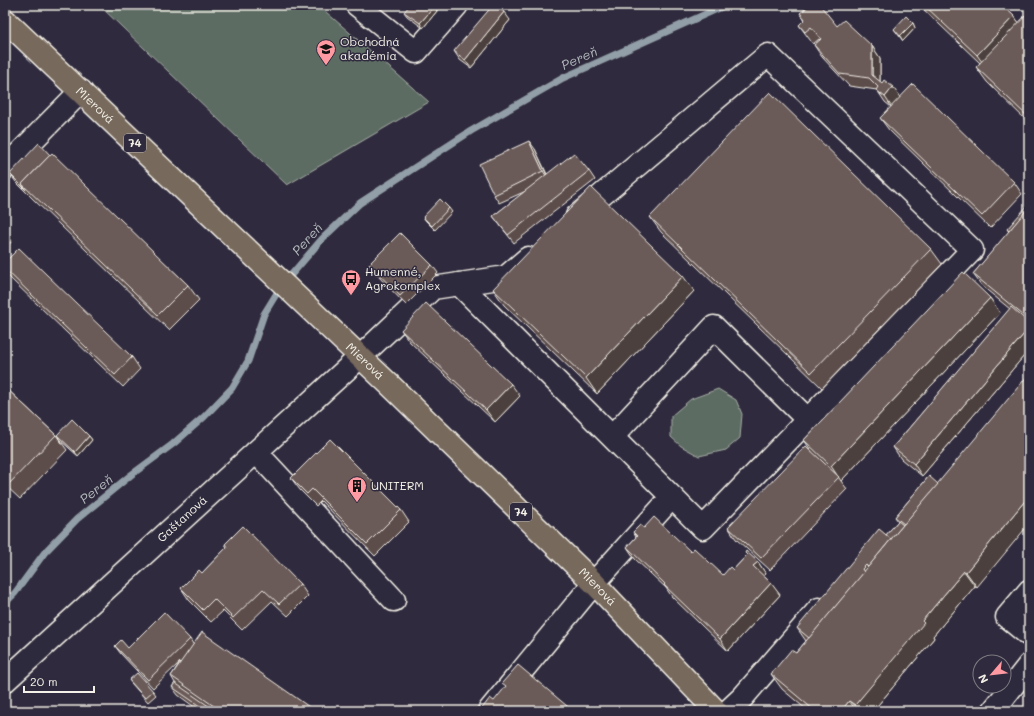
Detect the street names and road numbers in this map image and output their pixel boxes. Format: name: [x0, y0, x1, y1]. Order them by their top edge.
street label: Mierová: [73, 83, 118, 127]
road number: 74: [124, 134, 146, 152]
street label: Mierová: [343, 339, 388, 383]
street label: Gaštanová: [153, 492, 210, 545]
road number: 74: [510, 503, 532, 521]
street label: Mierová: [576, 564, 620, 609]

